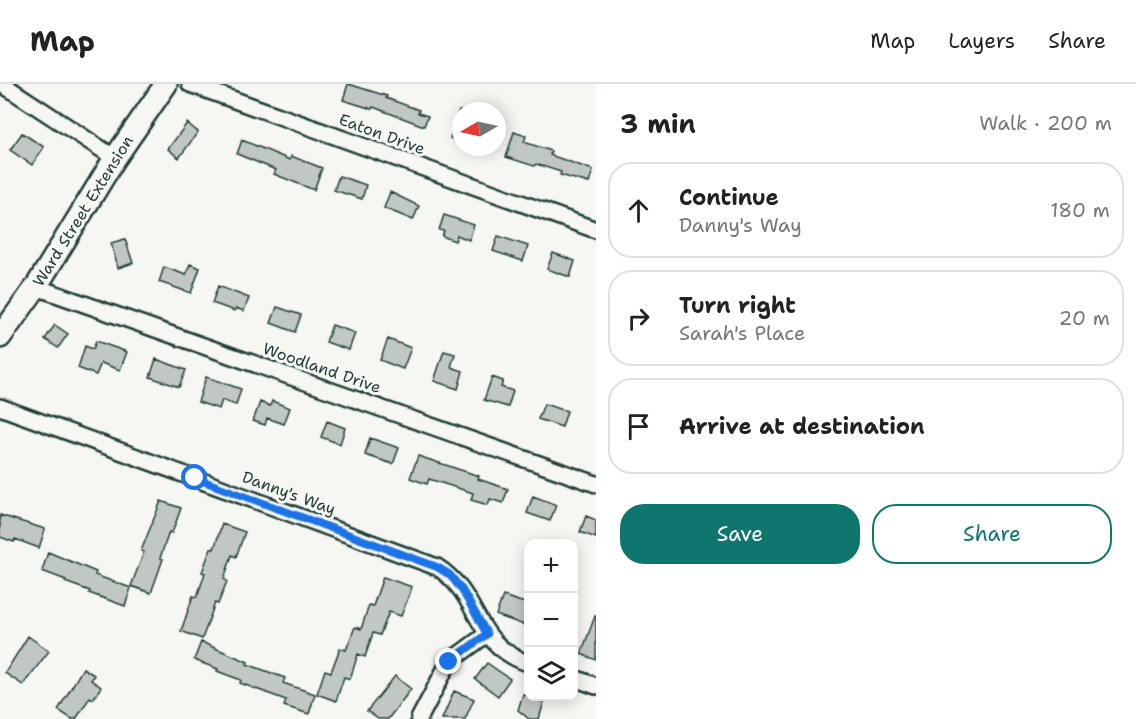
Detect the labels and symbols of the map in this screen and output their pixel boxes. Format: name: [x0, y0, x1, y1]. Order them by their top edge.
north arrow: [452, 102, 506, 156]
street label: Eaton Drive: [336, 109, 428, 159]
street label: Ward Street Extension: [28, 131, 138, 290]
street label: Woodland Drive: [260, 338, 384, 398]
route start: [181, 464, 207, 490]
street label: Danny's Way: [239, 466, 339, 520]
route end: [435, 648, 461, 674]

